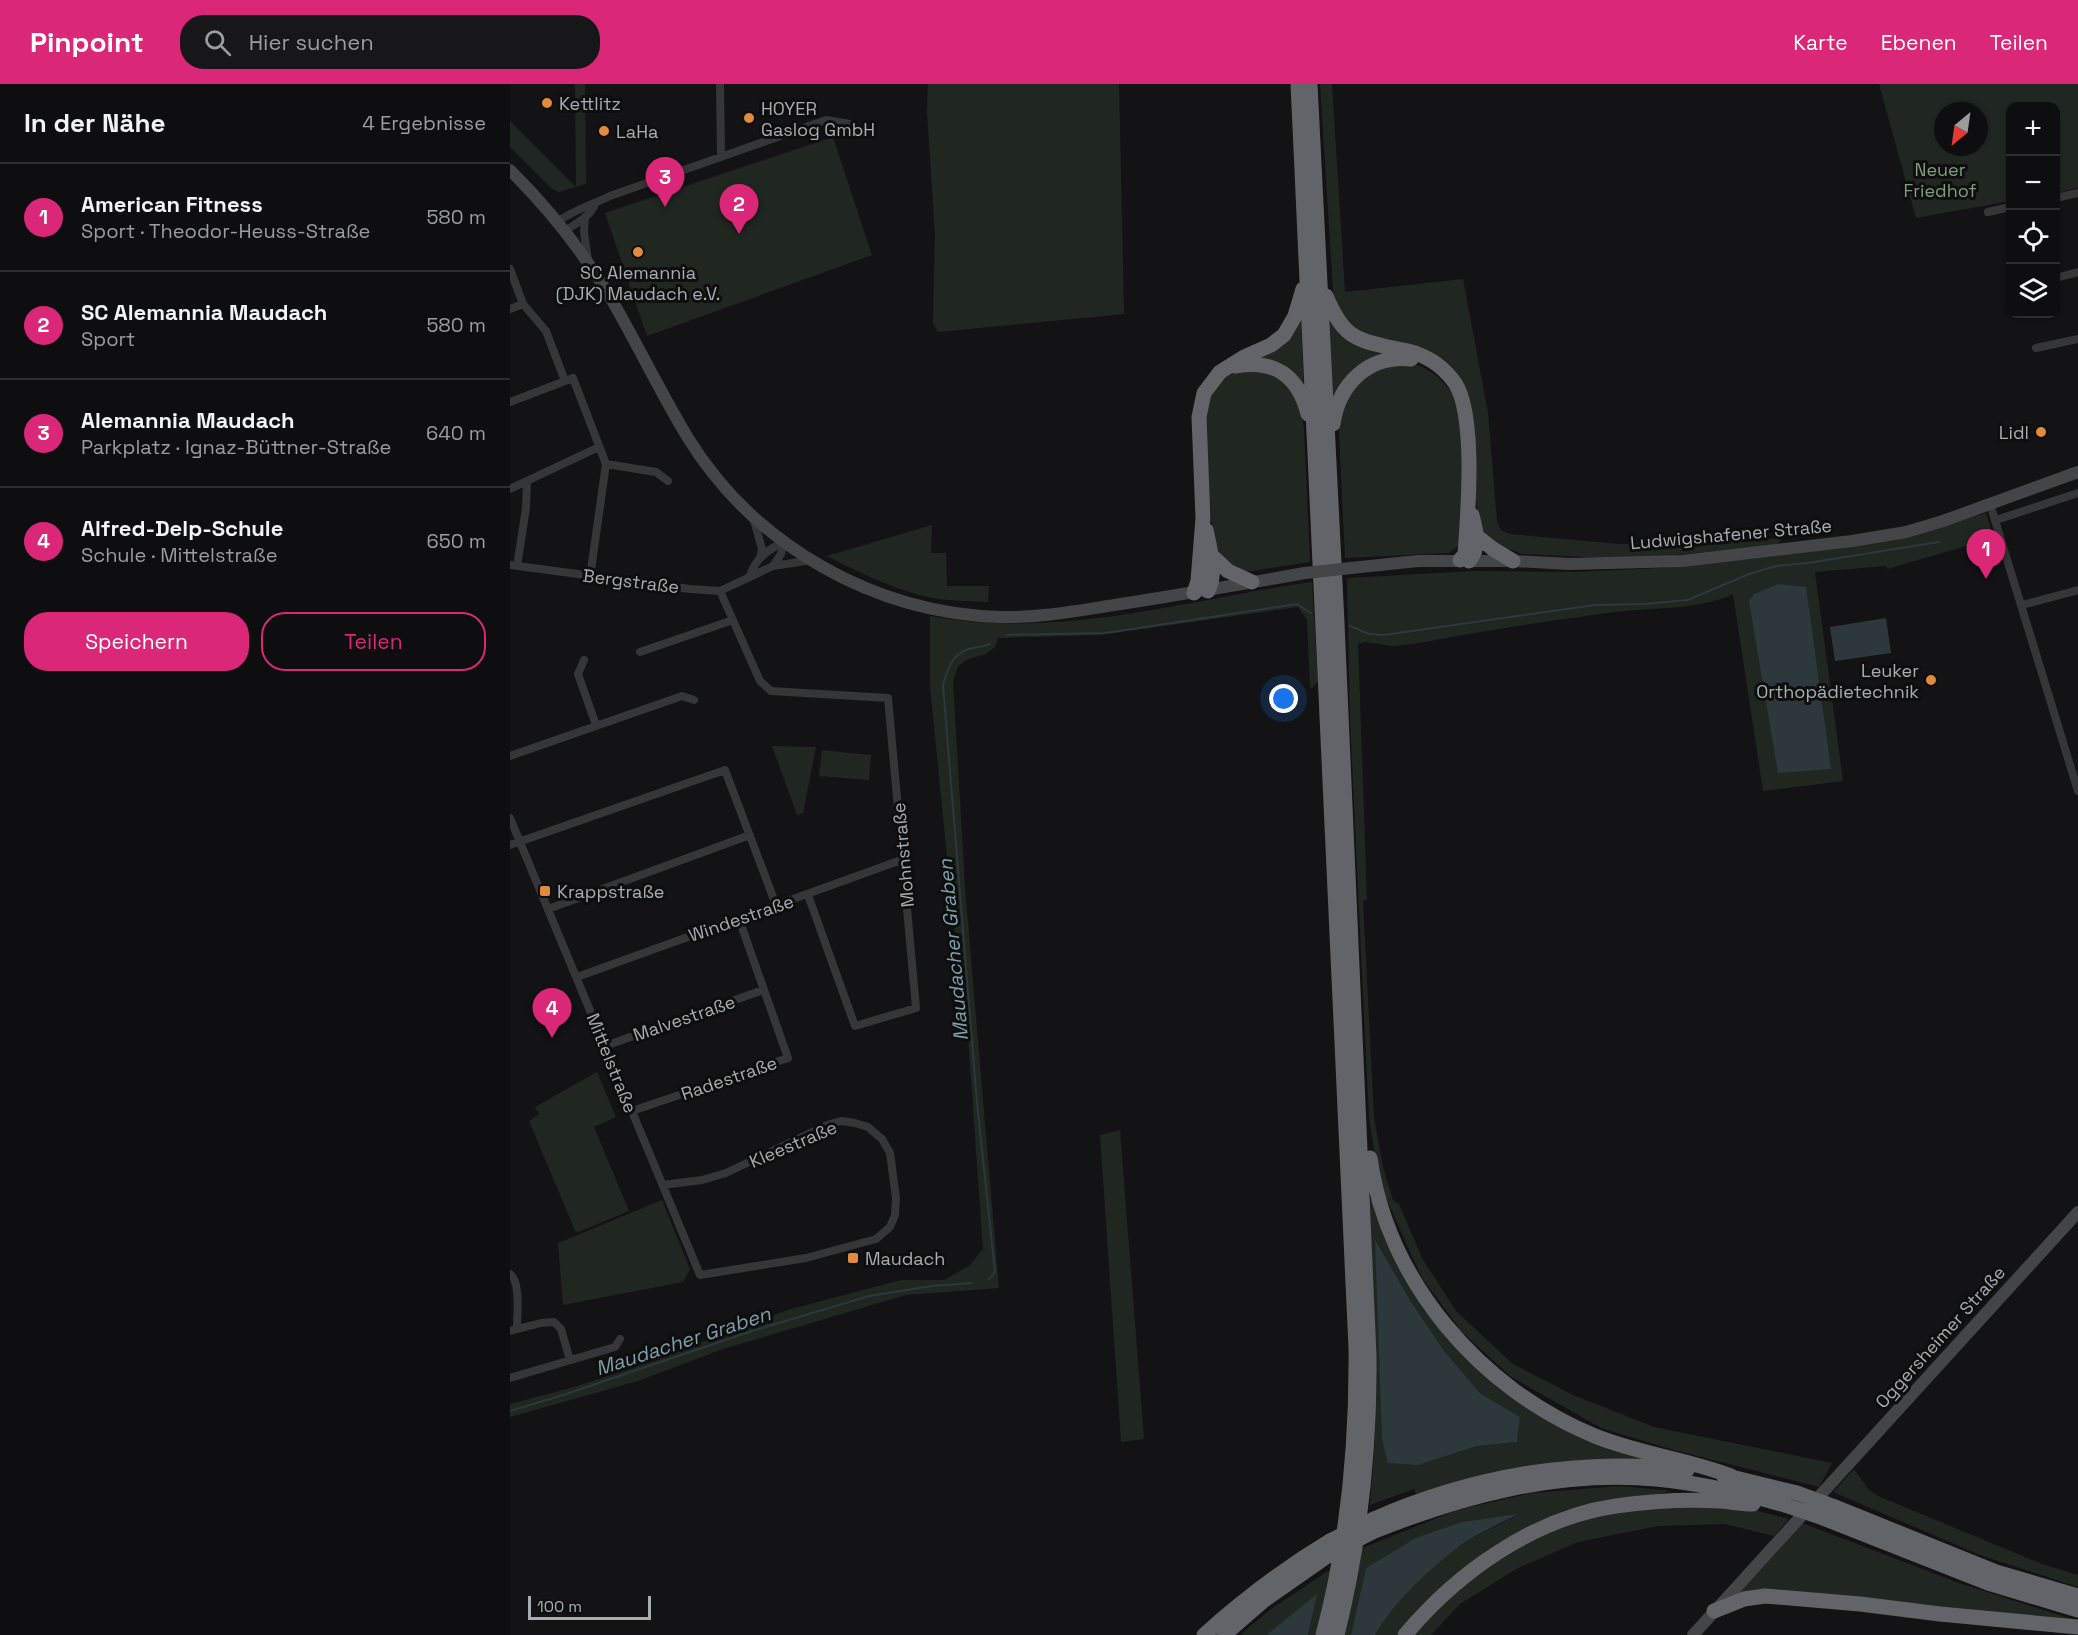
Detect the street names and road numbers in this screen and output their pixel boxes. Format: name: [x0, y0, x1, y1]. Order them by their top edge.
street label: Ludwigshafener Straße: [1629, 514, 1833, 554]
street label: Bergstraße: [581, 564, 681, 598]
street label: Mohnstraße: [887, 802, 919, 908]
street label: Windestraße: [685, 889, 797, 947]
street label: Malvestraße: [630, 990, 738, 1046]
street label: Mittelstraße: [582, 1010, 642, 1116]
street label: Radestraße: [678, 1051, 780, 1105]
street label: Kleestraße: [746, 1115, 840, 1173]
street label: Oggersheimer Straße: [1870, 1261, 2010, 1413]

